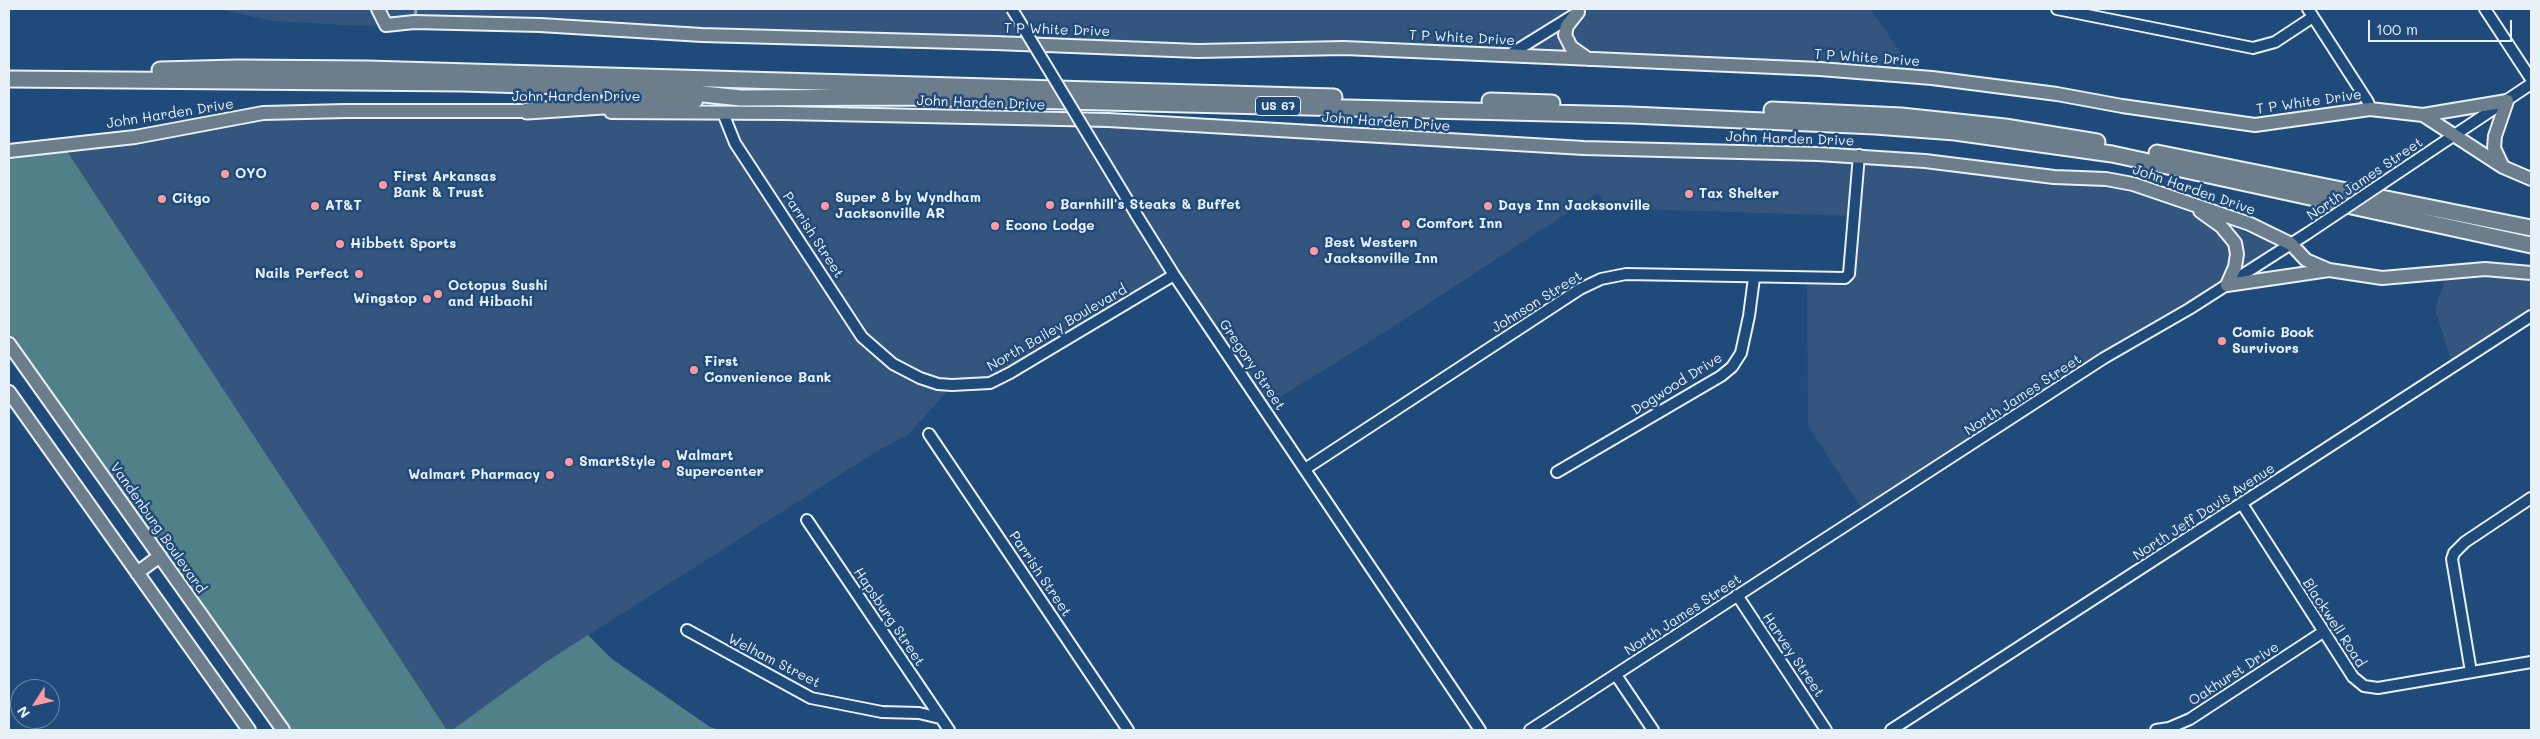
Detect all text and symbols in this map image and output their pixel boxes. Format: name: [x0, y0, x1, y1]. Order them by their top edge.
scale bar: [2370, 10, 2514, 42]
text: 100 m: [2376, 19, 2418, 39]
street label: T P White Drive: [1004, 20, 1110, 40]
street label: T P White Drive: [1409, 27, 1515, 49]
street label: T P White Drive: [1813, 46, 1921, 70]
street label: T P White Drive: [2255, 86, 2363, 118]
street label: John Harden Drive: [512, 89, 640, 105]
street label: John Harden Drive: [916, 92, 1046, 114]
street label: John Harden Drive: [105, 96, 235, 132]
road number: US 67: [1256, 96, 1300, 115]
street label: John Harden Drive: [1321, 109, 1451, 135]
street label: John Harden Drive: [1725, 128, 1855, 150]
street label: North James Street: [2304, 134, 2426, 224]
street label: John Harden Drive: [2130, 161, 2258, 219]
place label: OYO: [235, 166, 267, 182]
marker: OYO: [219, 168, 231, 180]
place label: First Arkansas Bank & Trust: [393, 169, 496, 202]
marker: First Arkansas Bank & Trust: [377, 179, 389, 191]
place label: Tax Shelter: [1699, 186, 1779, 202]
marker: Tax Shelter: [1683, 188, 1695, 200]
street label: Parrish Street: [779, 189, 847, 281]
place label: Super 8 by Wyndham Jacksonville AR: [835, 190, 981, 222]
place label: Citgo: [172, 191, 210, 207]
marker: Citgo: [156, 193, 168, 205]
place label: Barnhill's Steaks & Buffet: [1060, 197, 1241, 213]
place label: AT&T: [325, 198, 362, 214]
place label: Days Inn Jacksonville: [1498, 198, 1650, 214]
marker: Barnhill's Steaks & Buffet: [1044, 199, 1056, 211]
marker: AT&T: [309, 200, 321, 212]
marker: Super 8 by Wyndham Jacksonville AR: [819, 200, 831, 212]
marker: Days Inn Jacksonville: [1482, 200, 1494, 212]
place label: Comfort Inn: [1416, 216, 1502, 232]
place label: Econo Lodge: [1005, 218, 1095, 234]
marker: Comfort Inn: [1400, 218, 1412, 230]
marker: Econo Lodge: [989, 220, 1001, 232]
place label: Best Western Jacksonville Inn: [1324, 235, 1438, 268]
place label: Hibbett Sports: [350, 236, 456, 252]
marker: Hibbett Sports: [334, 238, 346, 250]
marker: Best Western Jacksonville Inn: [1308, 245, 1320, 257]
place label: Nails Perfect: [255, 266, 349, 282]
street label: Johnson Street: [1489, 267, 1585, 337]
marker: Nails Perfect: [353, 268, 365, 280]
place label: Octopus Sushi and Hibachi: [448, 278, 548, 310]
street label: North Bailey Boulevard: [984, 281, 1130, 375]
marker: Octopus Sushi and Hibachi: [432, 288, 444, 300]
place label: Wingstop: [353, 291, 417, 307]
marker: Wingstop: [421, 293, 433, 305]
street label: Gregory Street: [1215, 316, 1289, 414]
place label: Comic Book Survivors: [2232, 325, 2314, 358]
marker: Comic Book Survivors: [2216, 335, 2228, 347]
street label: Dogwood Drive: [1629, 349, 1725, 419]
street label: North James Street: [1961, 351, 2085, 439]
place label: First Convenience Bank: [704, 354, 831, 387]
marker: First Convenience Bank: [688, 364, 700, 376]
place label: Walmart Supercenter: [676, 448, 764, 481]
place label: SmartStyle: [579, 454, 656, 470]
marker: SmartStyle: [563, 456, 575, 468]
marker: Walmart Supercenter: [660, 458, 672, 470]
street label: Vandenburg Boulevard: [106, 459, 210, 597]
street label: North Jeff Davis Avenue: [2130, 460, 2278, 564]
place label: Walmart Pharmacy: [408, 467, 540, 483]
marker: Walmart Pharmacy: [544, 469, 556, 481]
street label: Parrish Street: [1005, 528, 1075, 620]
street label: Hapsburg Street: [850, 565, 928, 669]
street label: North James Street: [1621, 571, 1745, 659]
street label: Blackwell Road: [2299, 575, 2369, 671]
street label: Harvey Street: [1759, 610, 1827, 700]
street label: Welham Street: [725, 631, 823, 691]
street label: Oakhurst Drive: [2186, 639, 2282, 709]
north arrow: [10, 679, 60, 729]
text: N: [12, 703, 34, 722]

